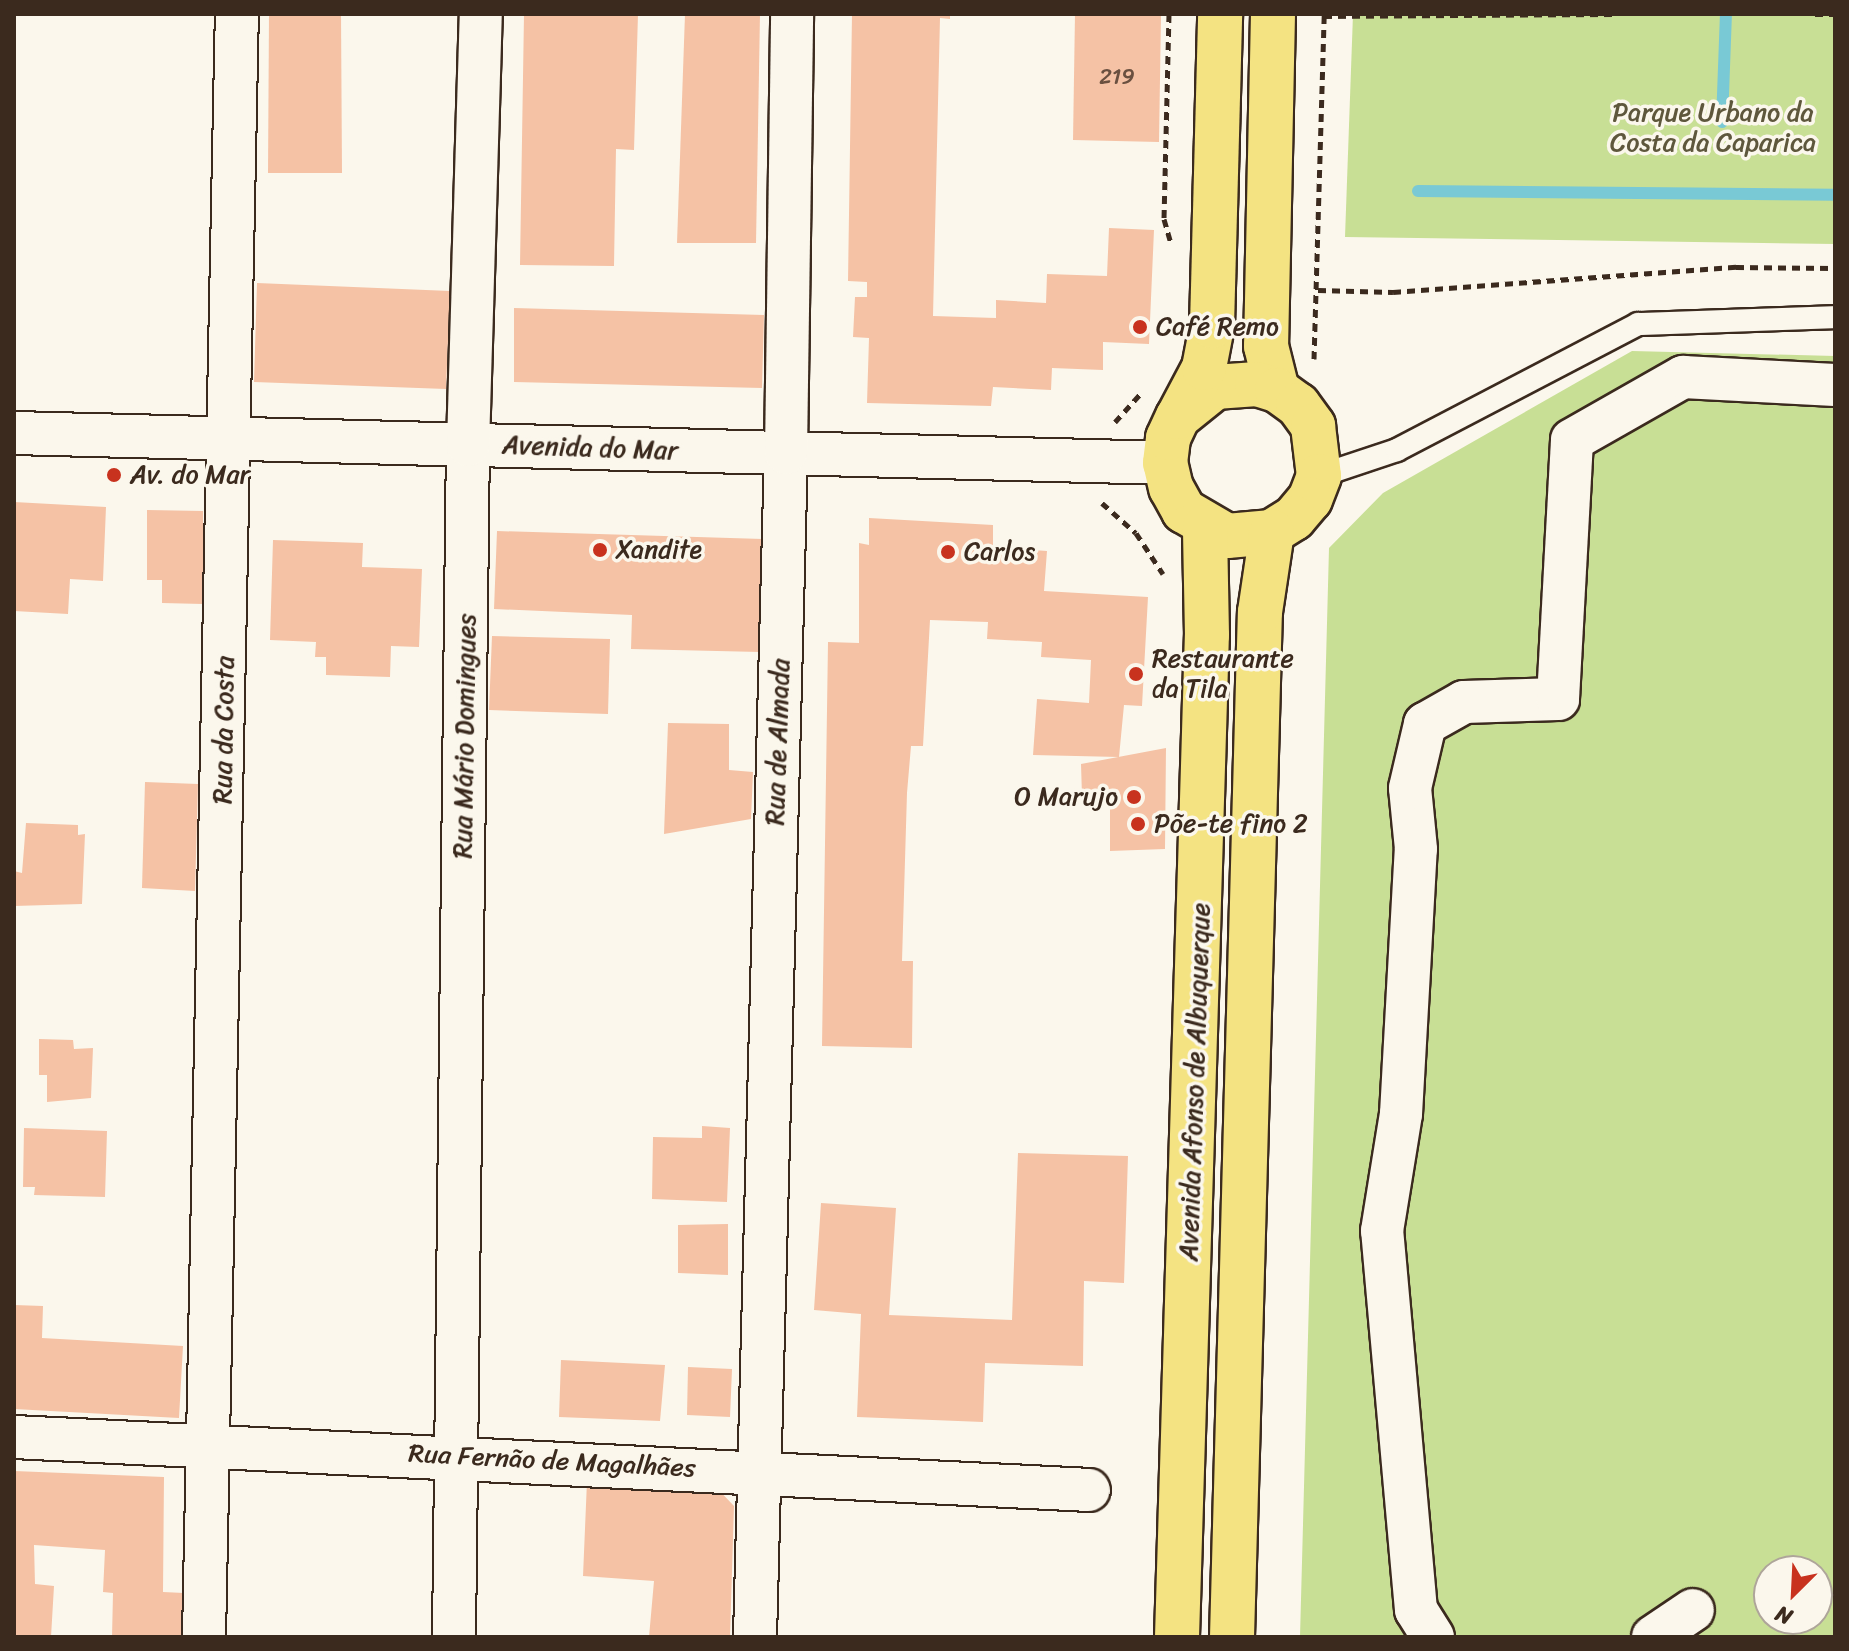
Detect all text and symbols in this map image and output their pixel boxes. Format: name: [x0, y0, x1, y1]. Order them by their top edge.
house number: 219: [1099, 64, 1135, 90]
park label: Parque Urbano da Costa da Caparica: [1610, 97, 1816, 158]
place label: Café Remo: [1156, 311, 1279, 343]
marker: Café Remo: [1131, 318, 1149, 336]
street label: Avenida do Mar: [502, 429, 678, 467]
place label: Av. do Mar: [130, 459, 250, 491]
marker: Av. do Mar: [105, 466, 123, 484]
place label: Xandite: [616, 534, 702, 566]
place label: Carlos: [964, 536, 1035, 568]
marker: Xandite: [591, 541, 609, 559]
marker: Carlos: [939, 543, 957, 561]
street label: Rua Mário Domingues: [447, 614, 483, 858]
place label: Restaurante da Tila: [1152, 643, 1294, 704]
street label: Rua da Costa: [207, 655, 241, 805]
street label: Rua de Almada: [759, 658, 797, 826]
marker: Restaurante da Tila: [1127, 665, 1145, 683]
place label: O Marujo: [1014, 781, 1118, 813]
marker: O Marujo: [1125, 788, 1143, 806]
place label: Põe-te fino 2: [1154, 808, 1308, 840]
marker: Põe-te fino 2: [1129, 815, 1147, 833]
street label: Avenida Afonso de Albuquerque: [1173, 902, 1217, 1262]
street label: Rua Fernão de Magalhães: [408, 1438, 696, 1484]
north arrow: [1753, 1555, 1833, 1635]
text: N: [1769, 1595, 1799, 1636]

